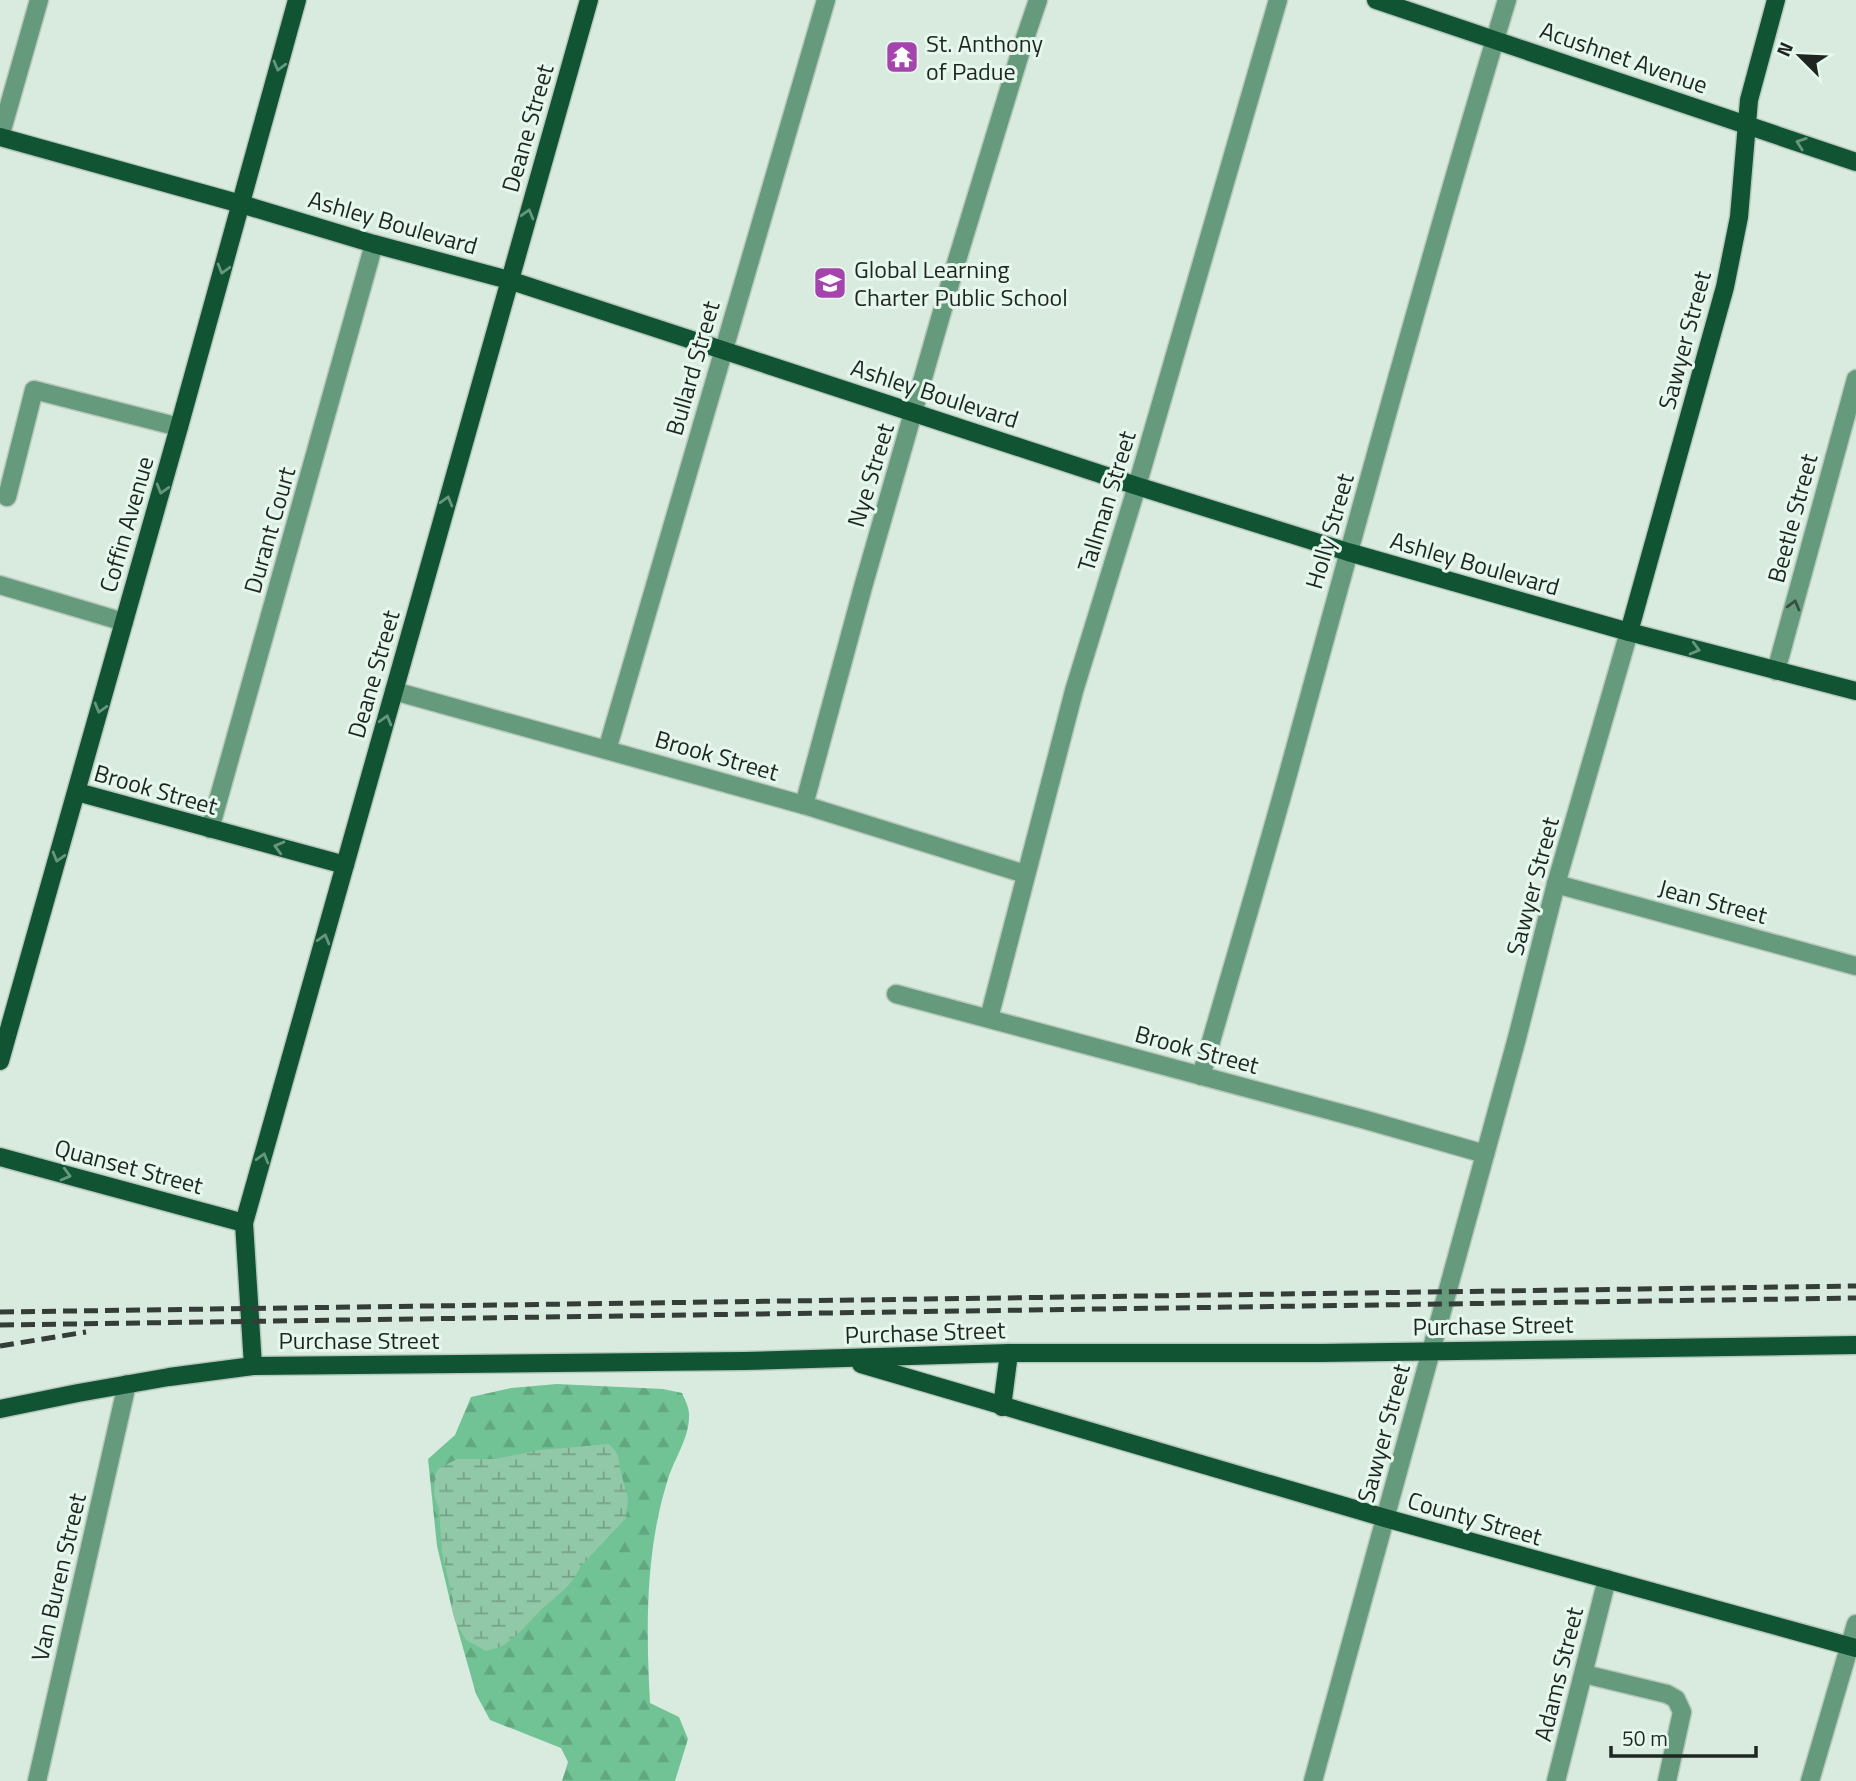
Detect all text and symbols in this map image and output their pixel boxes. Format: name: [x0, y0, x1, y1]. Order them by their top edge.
street label: Acushnet Avenue: [1535, 11, 1713, 103]
north arrow: [1765, 21, 1835, 91]
place label: St. Anthony of Padue: [926, 25, 1044, 89]
text: N: [1768, 37, 1800, 61]
temple icon: St. Anthony of Padue: [883, 38, 921, 76]
street label: Deane Street: [492, 59, 563, 196]
one-way arrow: [272, 60, 287, 72]
one-way arrow: [1796, 137, 1808, 151]
street label: Ashley Boulevard: [304, 181, 482, 263]
one-way arrow: [520, 208, 535, 220]
place label: Global Learning Charter Public School: [854, 251, 1068, 315]
one-way arrow: [217, 263, 231, 275]
school or university icon: Global Learning Charter Public School: [811, 264, 849, 302]
street label: Sawyer Street: [1648, 266, 1720, 413]
street label: Bullard Street: [656, 296, 729, 440]
street label: Ashley Boulevard: [846, 349, 1024, 437]
street label: Nye Street: [837, 418, 903, 531]
street label: Tallman Street: [1067, 426, 1145, 576]
street label: Beetle Street: [1758, 449, 1827, 587]
street label: Coffin Avenue: [89, 452, 163, 596]
street label: Durant Court: [234, 462, 304, 597]
street label: Holly Street: [1295, 468, 1363, 593]
one-way arrow: [155, 482, 170, 494]
one-way arrow: [439, 495, 454, 507]
street label: Ashley Boulevard: [1386, 522, 1564, 604]
one-way arrow: [1786, 599, 1800, 611]
street label: Deane Street: [338, 605, 409, 742]
one-way arrow: [1689, 641, 1701, 655]
one-way arrow: [94, 701, 109, 713]
one-way arrow: [377, 714, 392, 726]
street label: Brook Street: [651, 720, 783, 790]
street label: Brook Street: [90, 754, 222, 824]
street label: Sawyer Street: [1496, 812, 1568, 959]
one-way arrow: [273, 841, 285, 856]
one-way arrow: [52, 851, 66, 863]
street label: Jean Street: [1655, 869, 1772, 933]
one-way arrow: [316, 933, 331, 945]
street label: Brook Street: [1131, 1015, 1263, 1083]
street label: Quanset Street: [51, 1129, 208, 1203]
one-way arrow: [254, 1152, 269, 1164]
one-way arrow: [60, 1167, 72, 1181]
street label: Purchase Street: [1412, 1306, 1574, 1344]
street label: Purchase Street: [844, 1311, 1007, 1353]
street label: Purchase Street: [279, 1322, 440, 1358]
street label: Sawyer Street: [1347, 1359, 1419, 1506]
street label: County Street: [1404, 1482, 1547, 1555]
street label: Van Buren Street: [21, 1489, 95, 1664]
street label: Adams Street: [1524, 1603, 1592, 1745]
scale bar: [1611, 1714, 1756, 1758]
text: 50 m: [1622, 1722, 1668, 1754]

